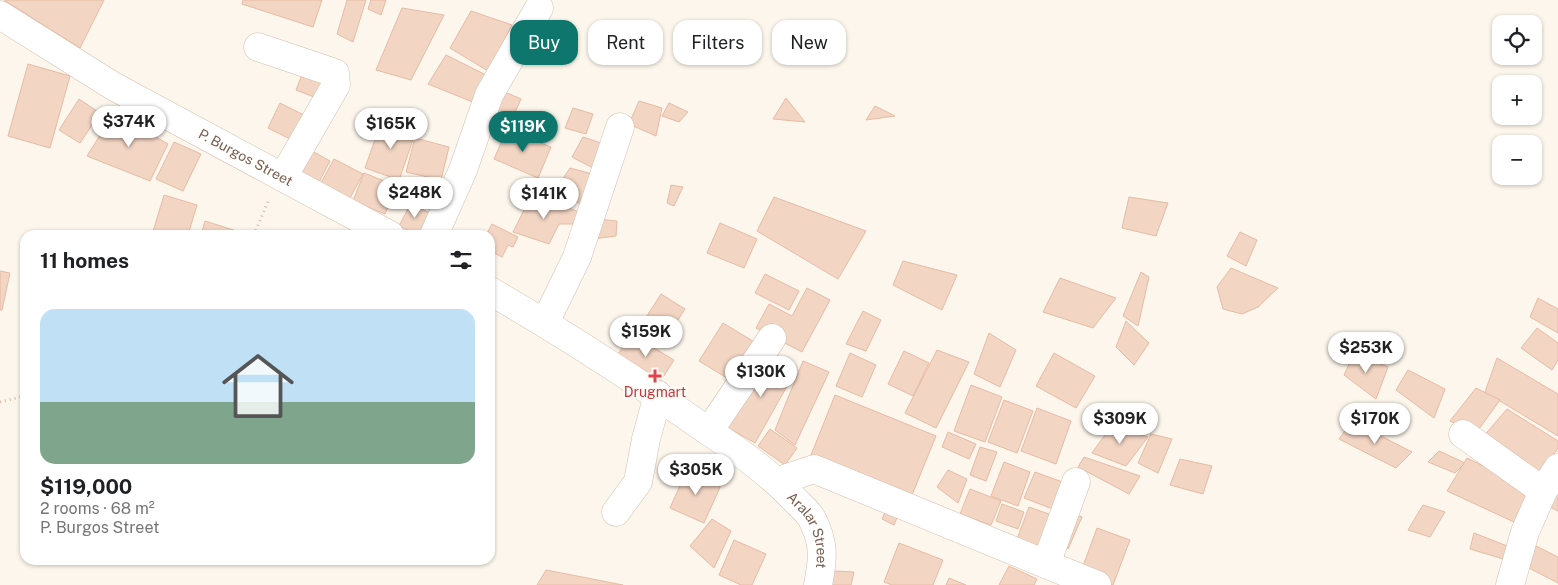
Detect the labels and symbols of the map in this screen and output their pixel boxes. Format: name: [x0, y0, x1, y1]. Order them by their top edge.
pin: $374K: [94, 106, 164, 148]
pin: $165K: [356, 108, 426, 150]
pin: $119K: [488, 110, 558, 153]
street label: P. Burgos Street: [196, 126, 295, 189]
pin: $248K: [380, 176, 450, 219]
pin: $141K: [509, 178, 579, 220]
pin: $159K: [611, 316, 681, 358]
pin: $253K: [1331, 332, 1401, 374]
pin: $130K: [726, 356, 796, 398]
marker: Drugmart: [649, 370, 661, 382]
place label: Drugmart: [624, 384, 686, 400]
pin: $309K: [1085, 402, 1155, 445]
pin: $170K: [1340, 402, 1410, 445]
pin: $305K: [661, 454, 731, 496]
street label: Aralar Street: [784, 489, 830, 569]

